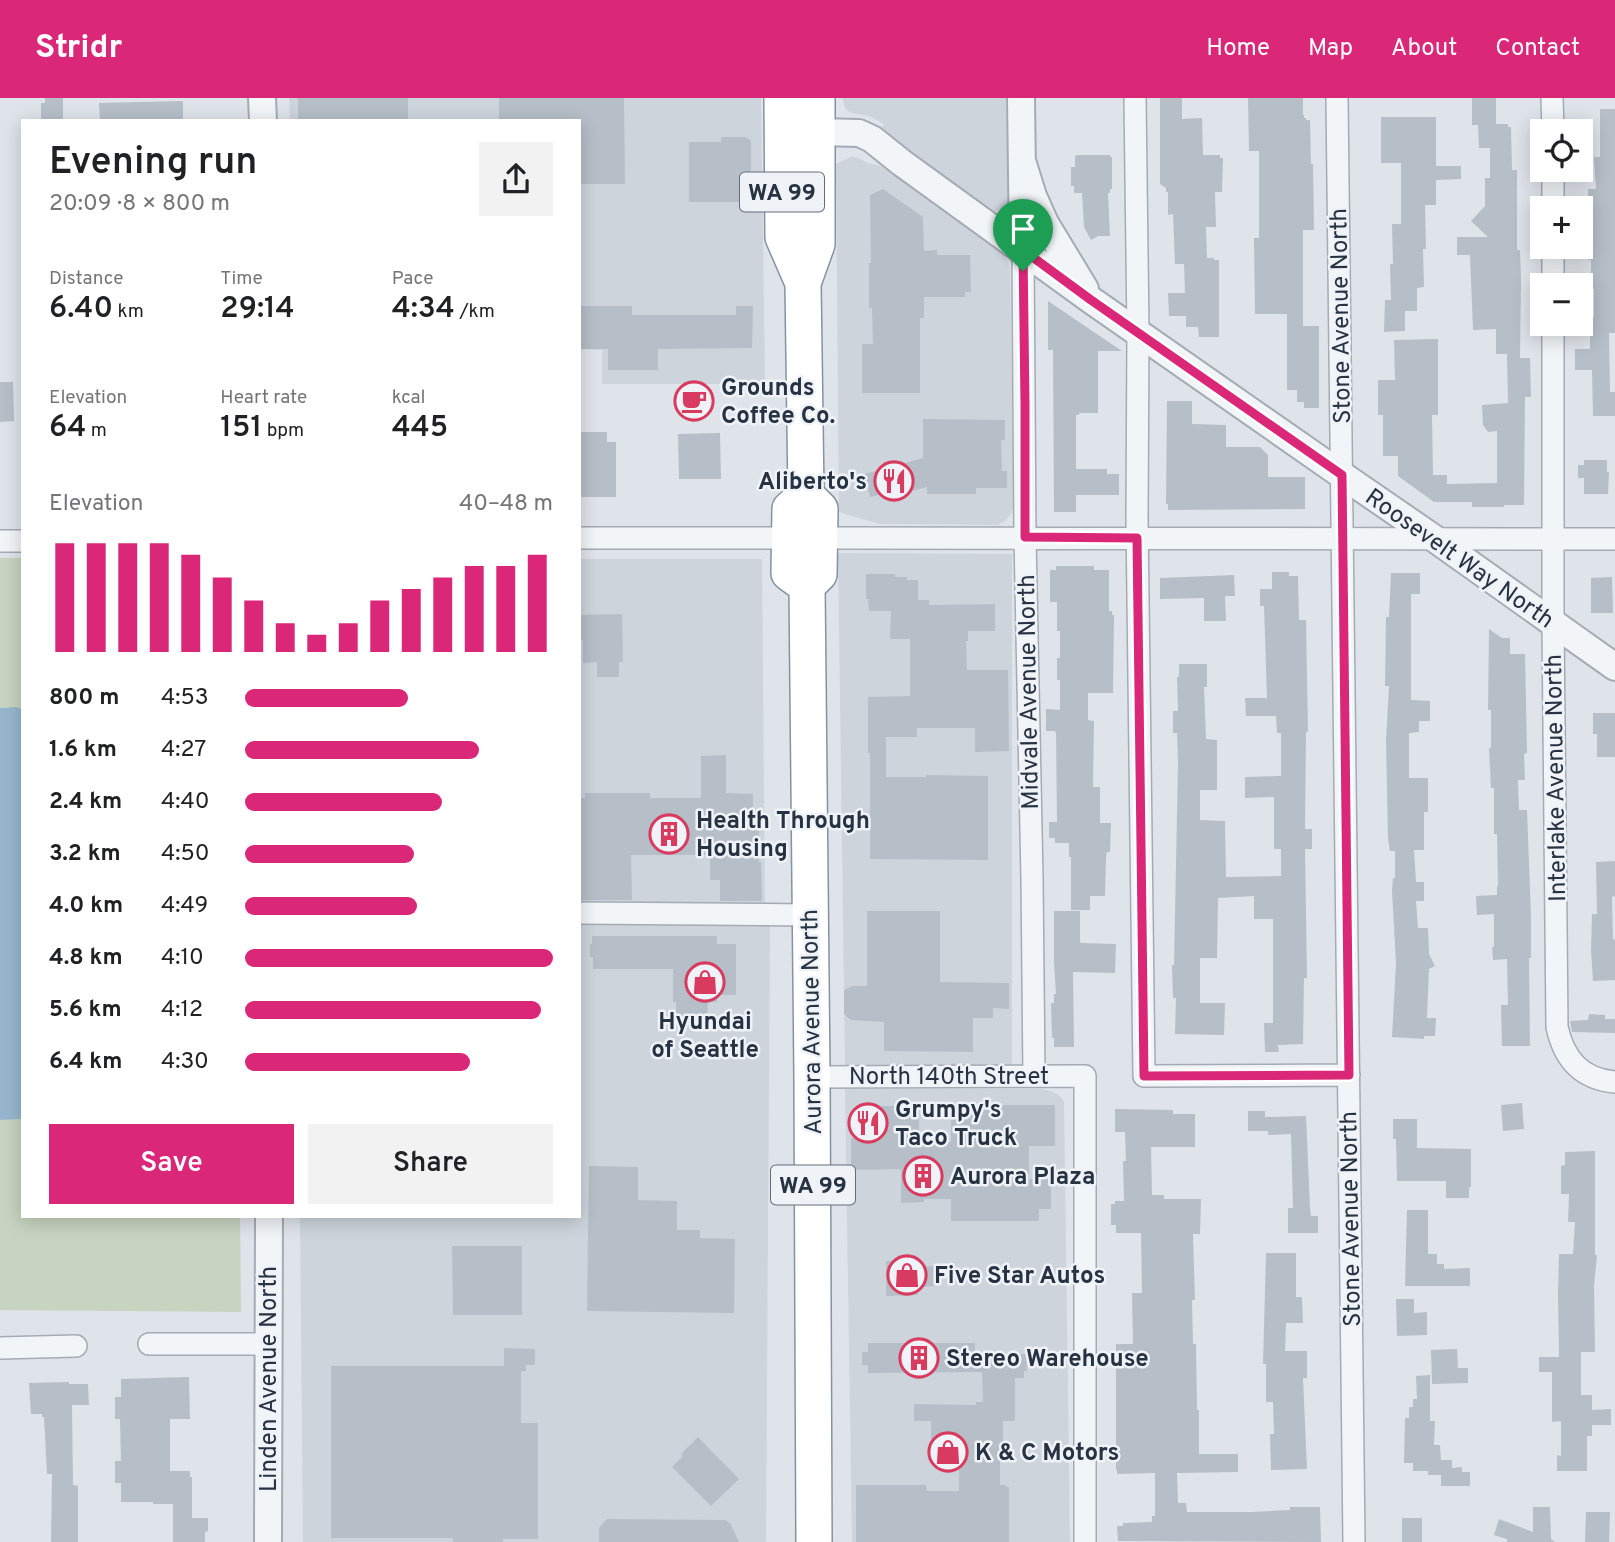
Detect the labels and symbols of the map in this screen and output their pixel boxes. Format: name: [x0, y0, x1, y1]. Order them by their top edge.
road number: WA 99: [740, 172, 824, 212]
pin: [993, 199, 1053, 271]
street label: Stone Avenue North: [1325, 208, 1359, 424]
place label: Grounds Coffee Co.: [721, 374, 835, 432]
cafe icon: Grounds Coffee Co.: [673, 380, 715, 422]
restaurant icon: Aliberto's: [873, 460, 915, 502]
place label: Aliberto's: [758, 468, 867, 498]
street label: Roosevelt Way North: [1359, 483, 1559, 636]
street label: Midvale Avenue North: [1013, 574, 1047, 810]
street label: Interlake Avenue North: [1540, 654, 1574, 902]
place label: Health Through Housing: [696, 807, 870, 865]
building icon: Health Through Housing: [648, 813, 690, 855]
street label: Aurora Avenue North: [796, 909, 830, 1135]
shop icon: Hyundai of Seattle: [684, 961, 726, 1003]
place label: Hyundai of Seattle: [651, 1008, 759, 1066]
street label: North 140th Street: [849, 1063, 1049, 1093]
place label: Grumpy's Taco Truck: [895, 1096, 1017, 1154]
restaurant icon: Grumpy's Taco Truck: [847, 1102, 889, 1144]
street label: Stone Avenue North: [1335, 1111, 1369, 1327]
building icon: Aurora Plaza: [902, 1155, 944, 1197]
place label: Aurora Plaza: [950, 1163, 1095, 1193]
road number: WA 99: [771, 1166, 855, 1204]
shop icon: Five Star Autos: [886, 1254, 928, 1296]
place label: Five Star Autos: [934, 1262, 1105, 1292]
street label: Linden Avenue North: [255, 1266, 285, 1492]
building icon: Stereo Warehouse: [898, 1337, 940, 1379]
place label: Stereo Warehouse: [946, 1345, 1149, 1375]
shop icon: K & C Motors: [927, 1431, 969, 1473]
place label: K & C Motors: [975, 1439, 1119, 1469]

